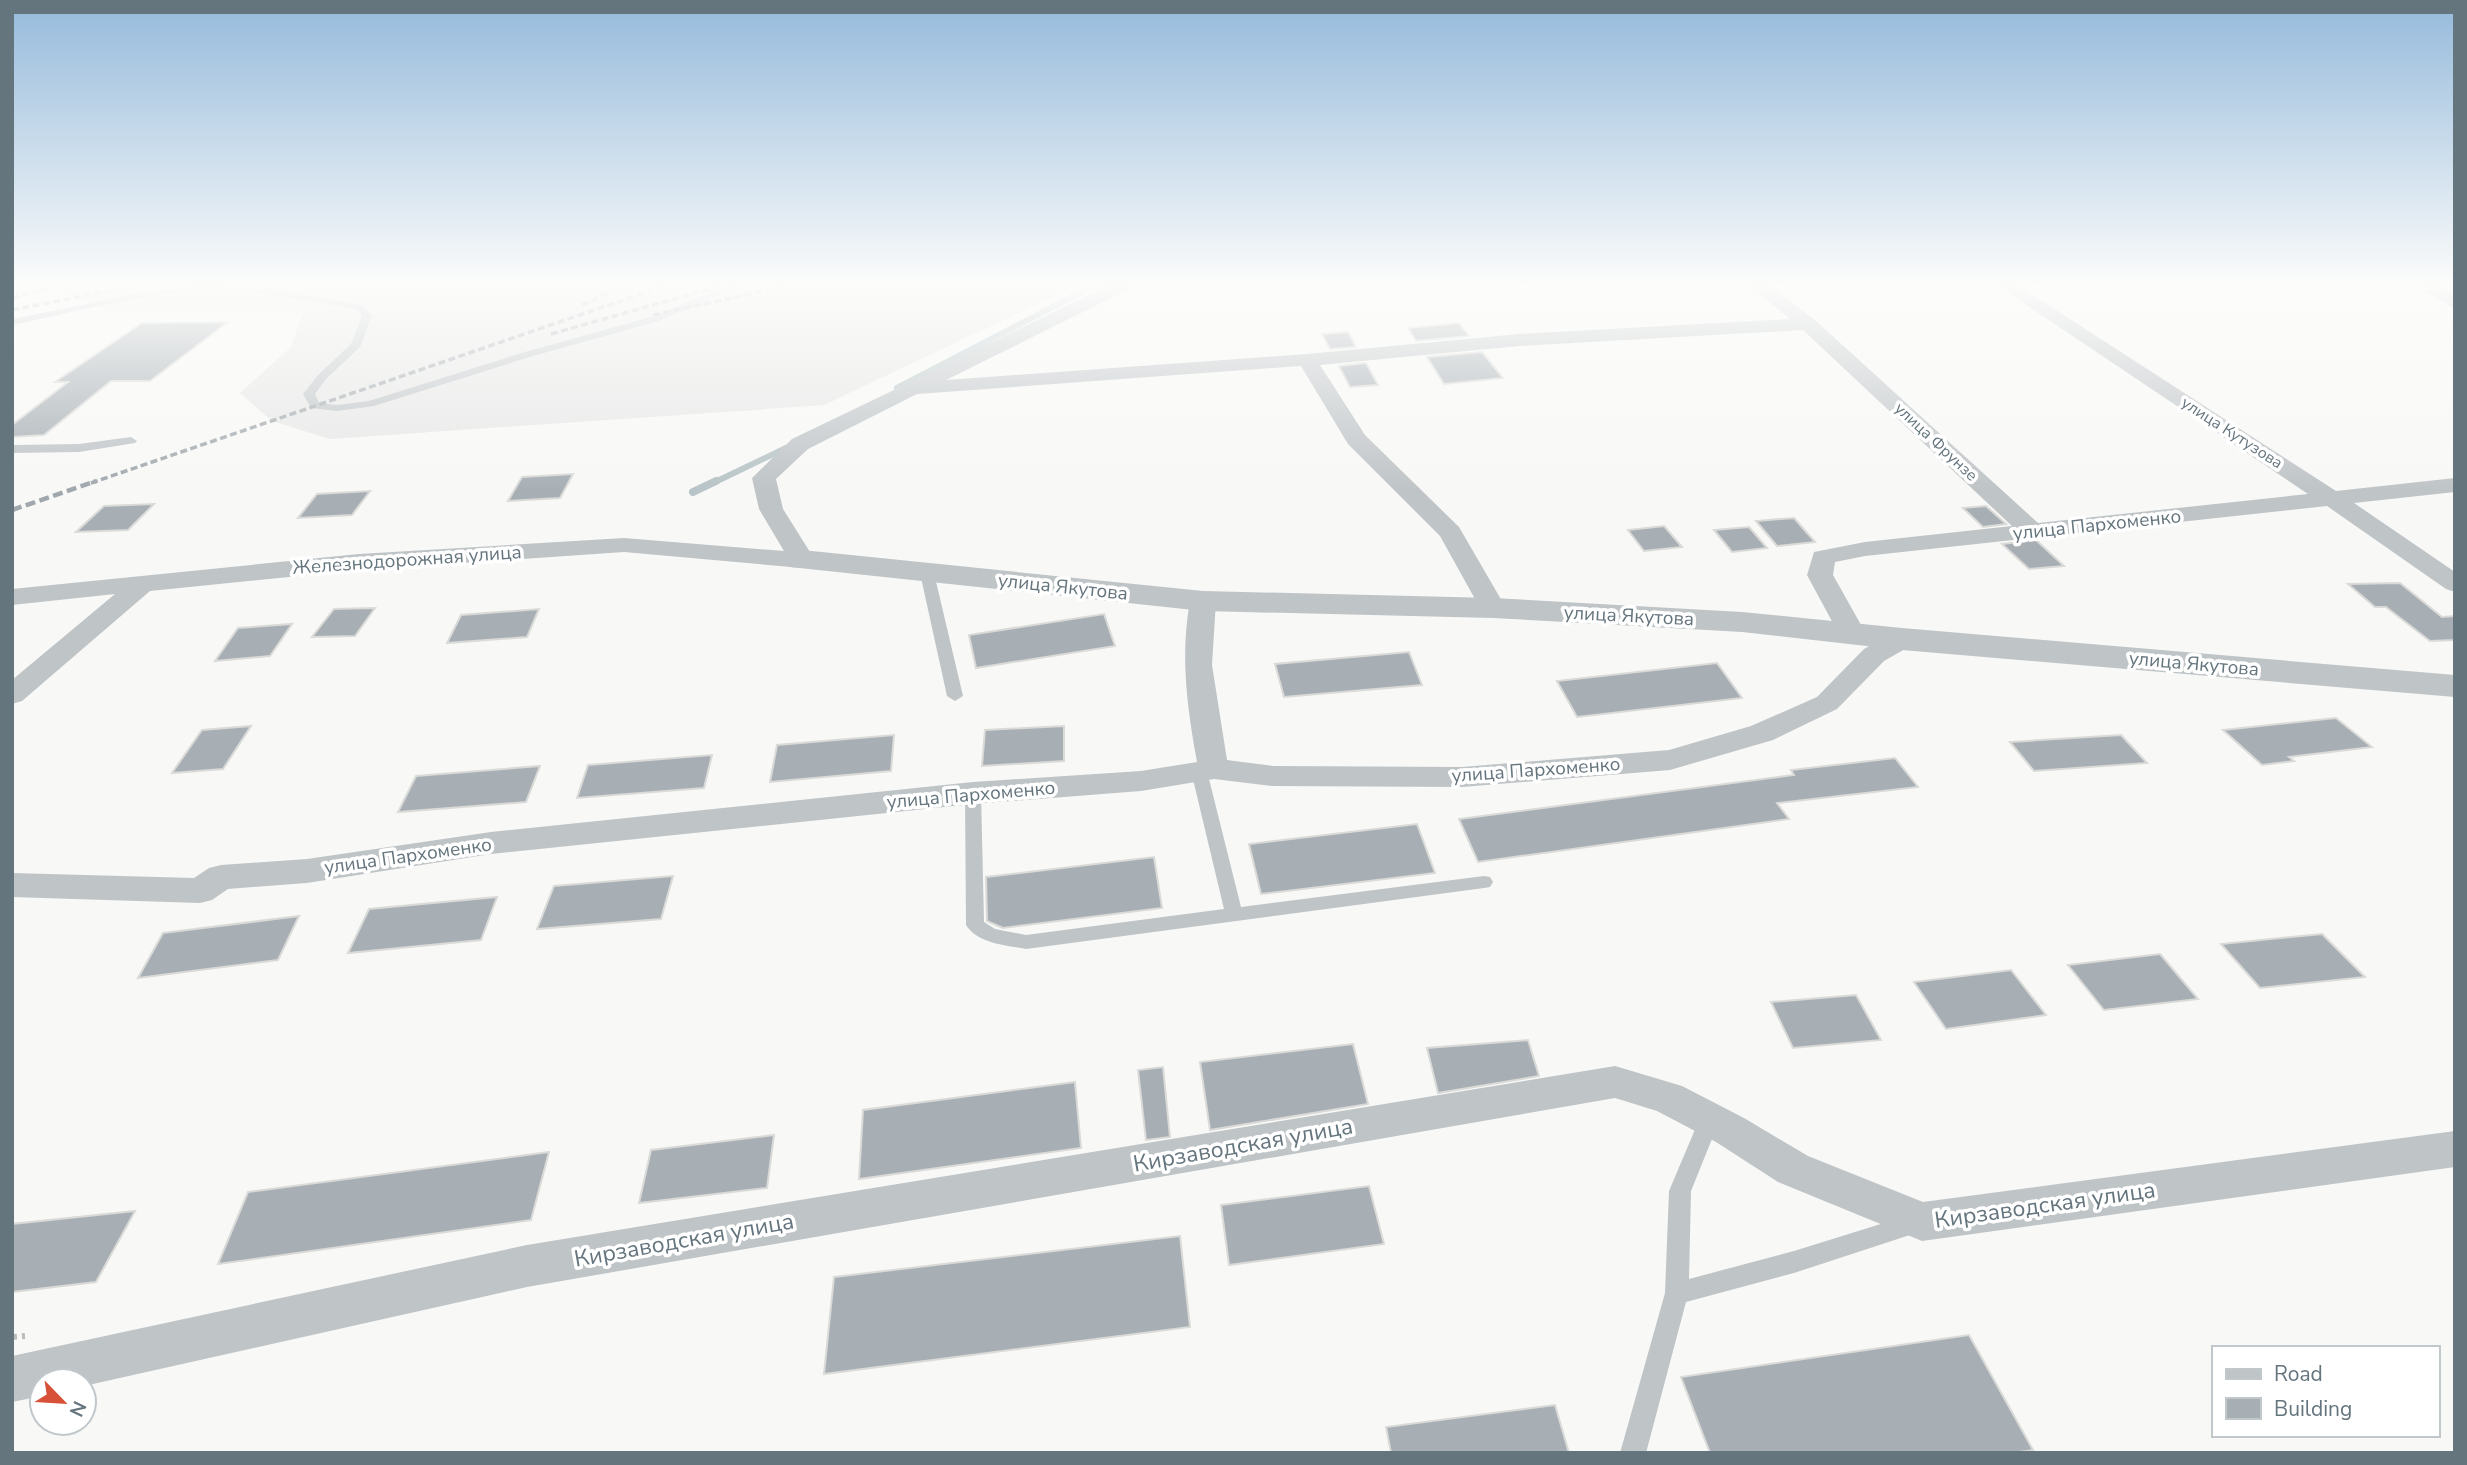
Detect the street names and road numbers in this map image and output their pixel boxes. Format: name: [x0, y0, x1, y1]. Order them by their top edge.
street label: улица Кутузова: [2177, 392, 2287, 474]
street label: улица Фрунзе: [1890, 398, 1982, 486]
street label: улица Пархоменко: [2012, 503, 2182, 547]
street label: Железнодорожная улица: [292, 539, 522, 581]
street label: улица Якутова: [997, 567, 1129, 607]
street label: улица Якутова: [1563, 600, 1695, 632]
street label: улица Якутова: [2128, 645, 2260, 683]
street label: улица Пархоменко: [1451, 751, 1621, 789]
street label: улица Пархоменко: [886, 775, 1056, 815]
street label: улица Пархоменко: [323, 831, 493, 881]
street label: Кирзаводская улица: [1131, 1110, 1355, 1180]
street label: Кирзаводская улица: [1933, 1174, 2157, 1236]
street label: Кирзаводская улица: [572, 1205, 796, 1275]

